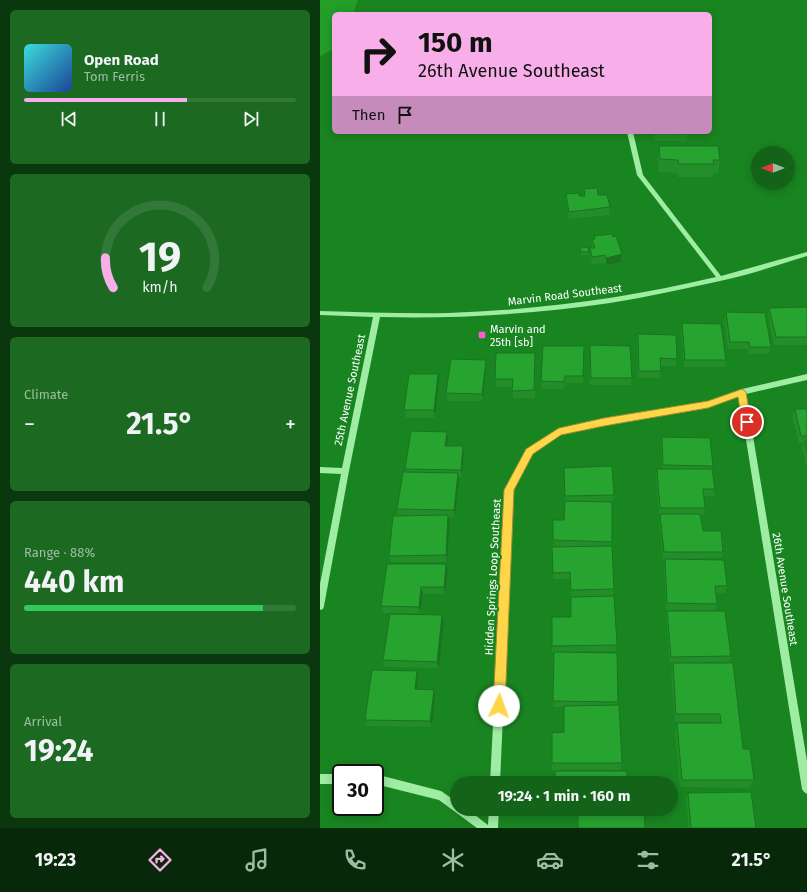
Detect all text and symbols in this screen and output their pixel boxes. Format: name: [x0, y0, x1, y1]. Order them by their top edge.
text: 150 m: [418, 26, 493, 59]
icon: right: [352, 28, 404, 80]
text: Open Road: [84, 51, 159, 69]
text: 26th Avenue Southeast: [418, 60, 605, 82]
text: Tom Ferris: [84, 69, 145, 84]
icon: arrive: [394, 104, 416, 126]
text: Then: [352, 106, 386, 124]
icon: previous: [58, 108, 80, 130]
icon: pause: [149, 108, 171, 130]
icon: next: [240, 108, 262, 130]
north arrow: [751, 146, 795, 190]
map controls: [751, 146, 795, 190]
text: 19: [139, 232, 181, 282]
text: km/h: [142, 279, 178, 296]
street label: Marvin Road Southeast: [507, 282, 623, 308]
place label: Marvin and 25th [sb]: [490, 323, 546, 349]
marker: Marvin and 25th [sb]: [477, 330, 487, 340]
street label: 25th Avenue Southeast: [332, 333, 368, 447]
text: Climate: [24, 387, 68, 402]
pin: [730, 405, 764, 439]
text: 21.5°: [126, 406, 194, 442]
text: −: [24, 411, 35, 438]
text: +: [285, 411, 296, 438]
icon: arrive: [736, 411, 758, 433]
street label: Hidden Springs Loop Southeast: [482, 498, 504, 656]
street label: 26th Avenue Southeast: [770, 532, 800, 646]
text: Range · 88%: [24, 545, 95, 560]
text: 440 km: [24, 564, 124, 600]
position arrow: [478, 685, 520, 727]
text: Arrival: [24, 714, 62, 729]
text: 19:24: [24, 733, 94, 769]
speed limit sign: 30: [332, 764, 384, 816]
text: 19:24 · 1 min · 160 m: [498, 787, 630, 805]
icon: directions: [146, 846, 174, 874]
icon: music: [243, 846, 271, 874]
icon: phone: [341, 846, 369, 874]
icon: climate: [439, 846, 467, 874]
icon: car: [536, 846, 564, 874]
icon: filters: [634, 846, 662, 874]
text: 19:23: [35, 849, 76, 871]
text: 21.5°: [732, 849, 772, 871]

